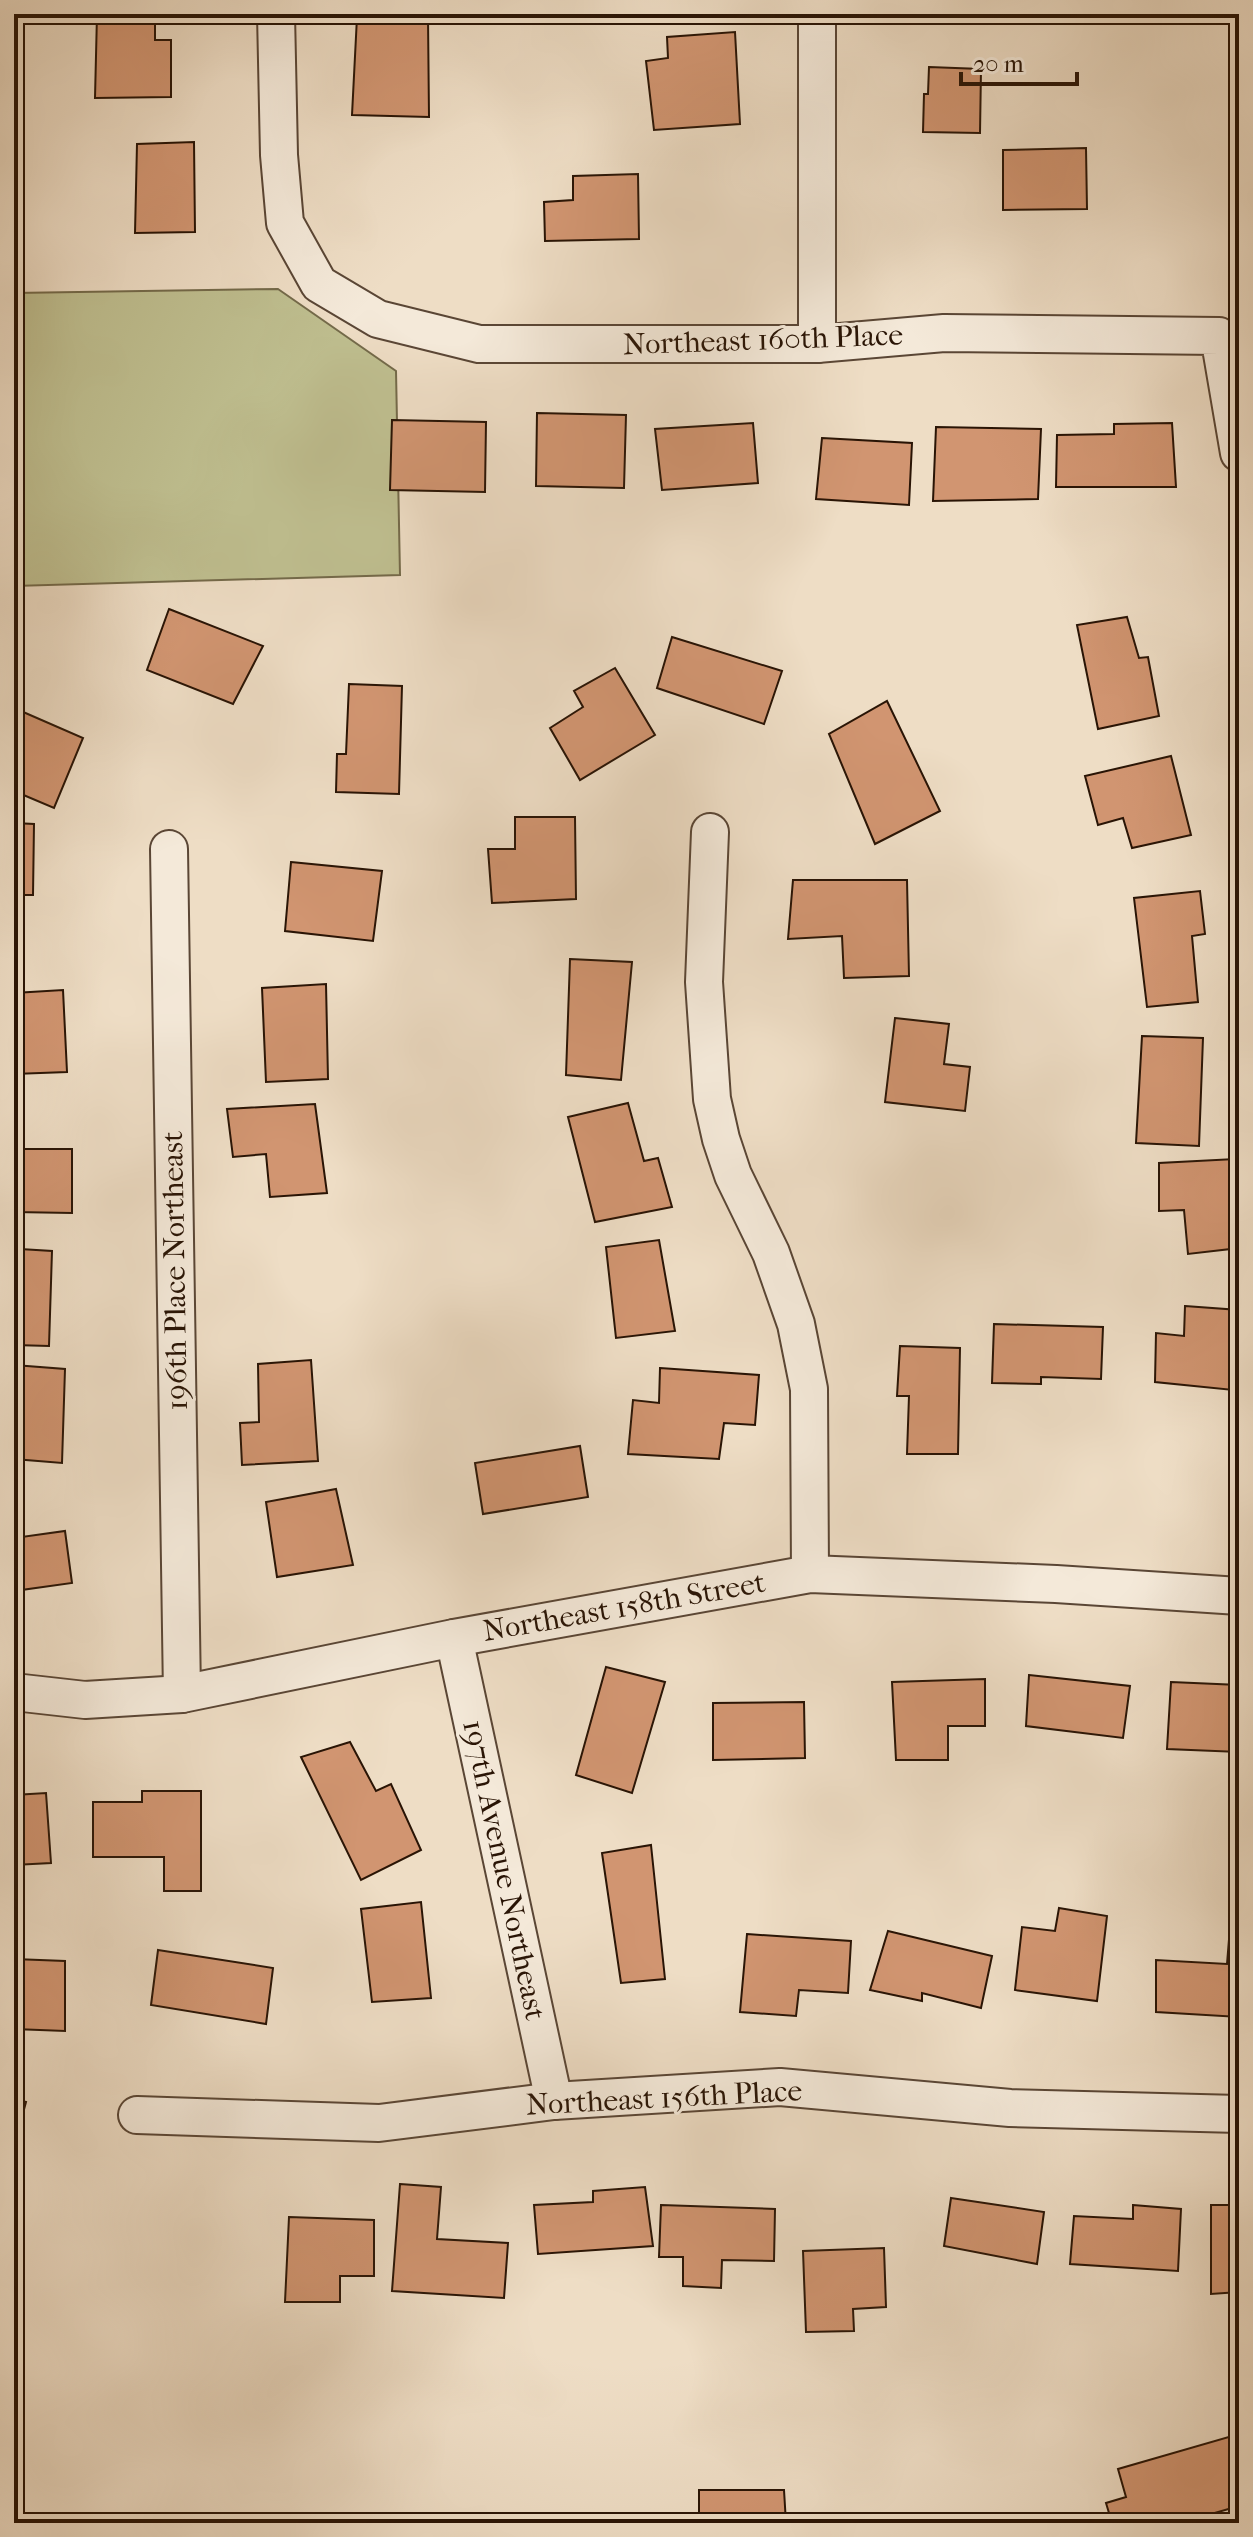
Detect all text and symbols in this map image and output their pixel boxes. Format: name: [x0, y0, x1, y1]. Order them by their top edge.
scale bar: [961, 36, 1077, 86]
text: 20 m: [973, 50, 1024, 78]
street label: Northeast 160th Place: [622, 318, 904, 362]
street label: 196th Place Northeast: [155, 1131, 195, 1411]
street label: Northeast 158th Street: [480, 1565, 768, 1649]
street label: 197th Avenue Northeast: [455, 1717, 553, 2024]
street label: Northeast 156th Place: [525, 2073, 803, 2123]

